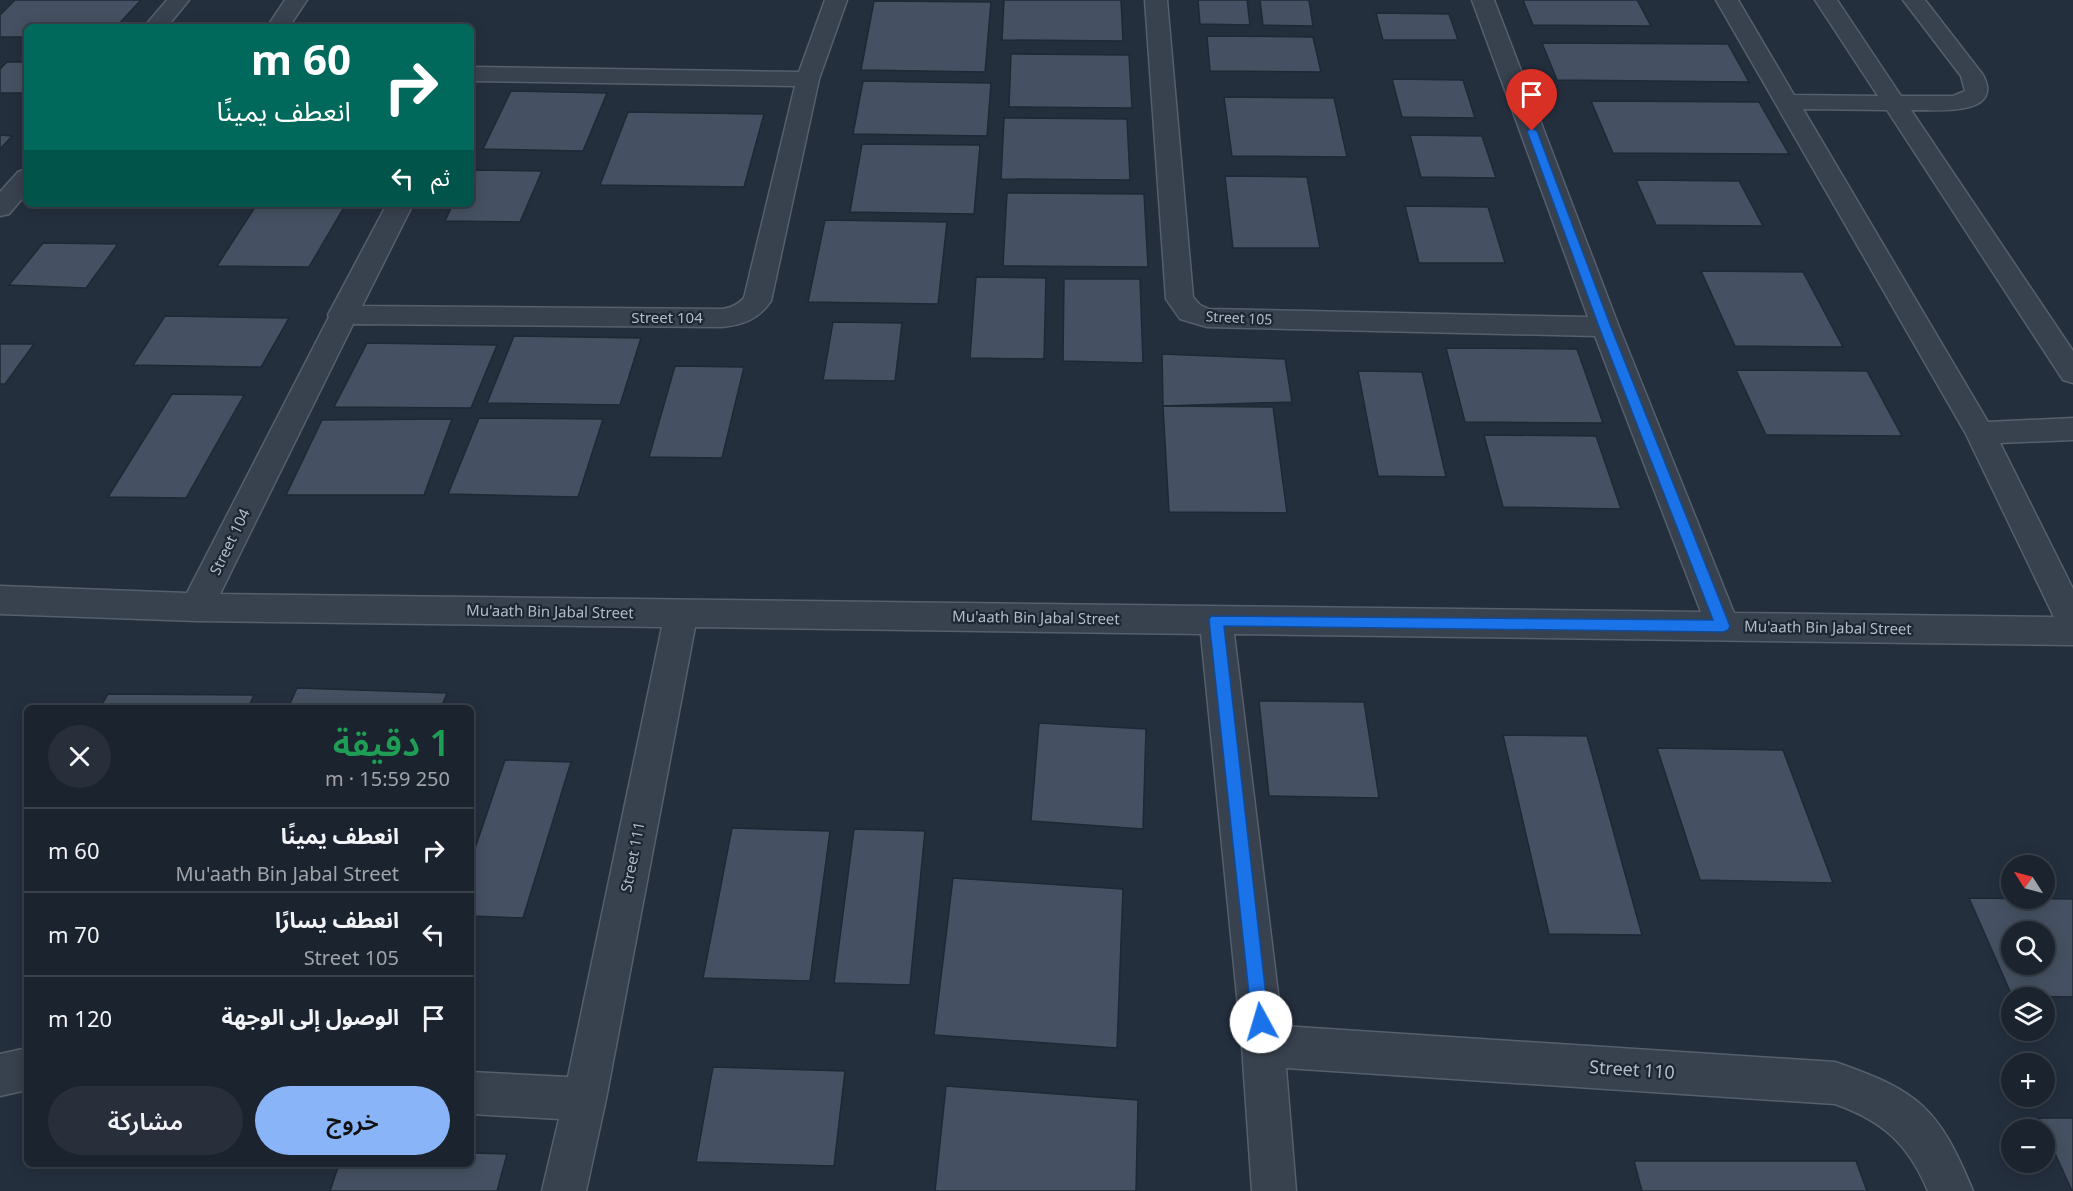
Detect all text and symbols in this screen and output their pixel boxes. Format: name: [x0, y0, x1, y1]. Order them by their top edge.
text: 60 m: [251, 30, 351, 87]
icon: right: [372, 48, 450, 126]
pin: [1506, 69, 1557, 131]
icon: arrive: [1515, 78, 1548, 111]
text: انعطف يمينًا: [217, 92, 351, 129]
icon: left: [386, 162, 419, 195]
text: ثم: [431, 162, 450, 192]
street label: Street 105: [1205, 306, 1273, 329]
street label: Street 104: [631, 307, 703, 327]
street label: Street 104: [204, 505, 254, 578]
street label: Mu'aath Bin Jabal Street: [466, 600, 635, 622]
street label: Mu'aath Bin Jabal Street: [952, 606, 1121, 628]
street label: Mu'aath Bin Jabal Street: [1744, 616, 1913, 638]
text: 1 دقيقة: [333, 718, 450, 767]
button: close: [48, 725, 111, 788]
text: 250 m · 15:59: [325, 765, 450, 792]
text: انعطف يمينًا: [281, 820, 399, 850]
street label: Street 111: [615, 820, 649, 894]
icon: right: [417, 834, 450, 867]
text: 60 m: [48, 835, 99, 865]
north arrow: [2001, 855, 2055, 909]
map controls: [2001, 855, 2055, 1173]
text: Mu'aath Bin Jabal Street: [175, 860, 399, 887]
text: انعطف يسارًا: [275, 904, 399, 934]
icon: left: [417, 918, 450, 951]
text: 70 m: [48, 919, 99, 949]
button: search: [2001, 921, 2055, 975]
text: Street 105: [304, 944, 399, 971]
button: layers: [2001, 987, 2055, 1041]
position arrow: [1229, 990, 1293, 1054]
text: الوصول إلى الوجهة: [221, 1001, 399, 1031]
icon: arrive: [417, 1002, 450, 1035]
text: 120 m: [48, 1003, 112, 1033]
button: +: [2001, 1053, 2055, 1107]
street label: Street 110: [1588, 1054, 1676, 1084]
button: مشاركة: [48, 1086, 243, 1155]
button: خروج: [255, 1086, 450, 1155]
button: −: [2001, 1119, 2055, 1173]

